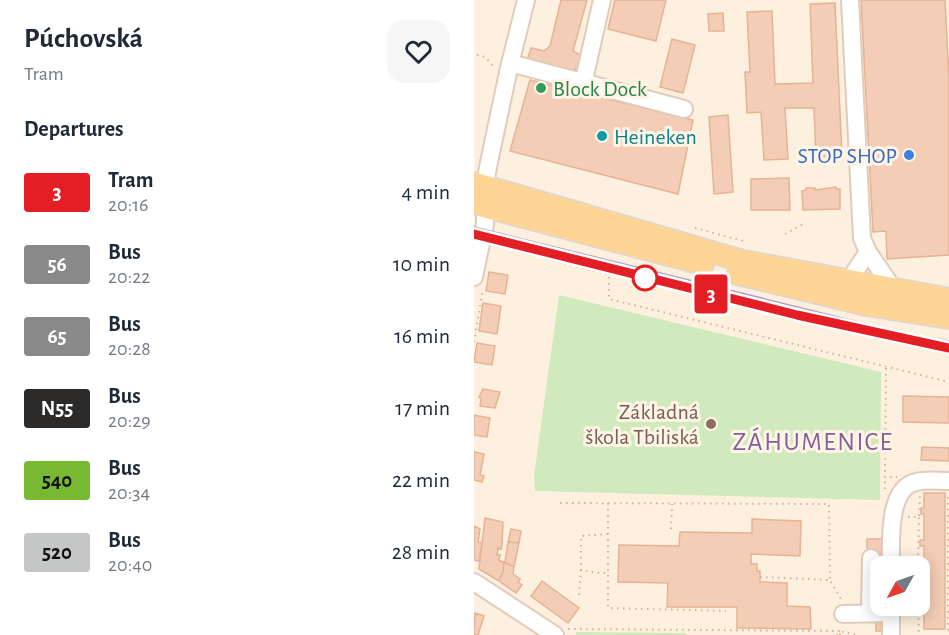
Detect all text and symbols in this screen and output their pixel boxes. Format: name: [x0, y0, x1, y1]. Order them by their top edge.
button: heart: [387, 20, 450, 83]
text: Púchovská: [24, 25, 143, 53]
text: Tram: [24, 64, 64, 84]
place label: Block Dock: [553, 78, 647, 100]
marker: Block Dock: [534, 81, 548, 95]
text: Departures: [24, 118, 124, 140]
place label: Heineken: [614, 126, 697, 148]
marker: Heineken: [595, 129, 609, 143]
place label: STOP SHOP: [798, 145, 897, 167]
marker: STOP SHOP: [902, 148, 916, 162]
text: Tram: [108, 169, 153, 191]
text: 4 min: [402, 181, 450, 203]
text: 3: [52, 182, 62, 203]
text: 20:16: [108, 195, 149, 215]
text: Bus: [108, 241, 141, 263]
text: 10 min: [393, 253, 450, 275]
text: 56: [47, 254, 67, 275]
unlabelled marker: [632, 265, 658, 291]
text: 20:22: [108, 267, 150, 287]
line badge: 3: [692, 274, 730, 314]
text: 3: [706, 284, 716, 305]
text: Bus: [108, 313, 141, 335]
text: 16 min: [394, 325, 450, 347]
text: 65: [47, 326, 67, 347]
text: 20:28: [108, 339, 151, 359]
text: Bus: [108, 385, 141, 407]
text: 17 min: [395, 397, 450, 419]
text: N55: [41, 398, 73, 419]
place label: Základná škola Tbiliská: [585, 401, 699, 448]
text: 20:29: [108, 411, 151, 431]
marker: Základná škola Tbiliská: [704, 417, 718, 431]
district label: ZÁHUMENICE: [732, 427, 894, 455]
text: Bus: [108, 457, 141, 479]
text: 22 min: [392, 469, 450, 491]
text: 540: [42, 470, 72, 491]
text: 20:34: [108, 483, 150, 503]
text: Bus: [108, 529, 141, 551]
text: 28 min: [392, 541, 450, 563]
text: 520: [42, 542, 72, 563]
text: 20:40: [108, 555, 152, 575]
north arrow: [870, 556, 930, 616]
map controls: [870, 556, 930, 616]

